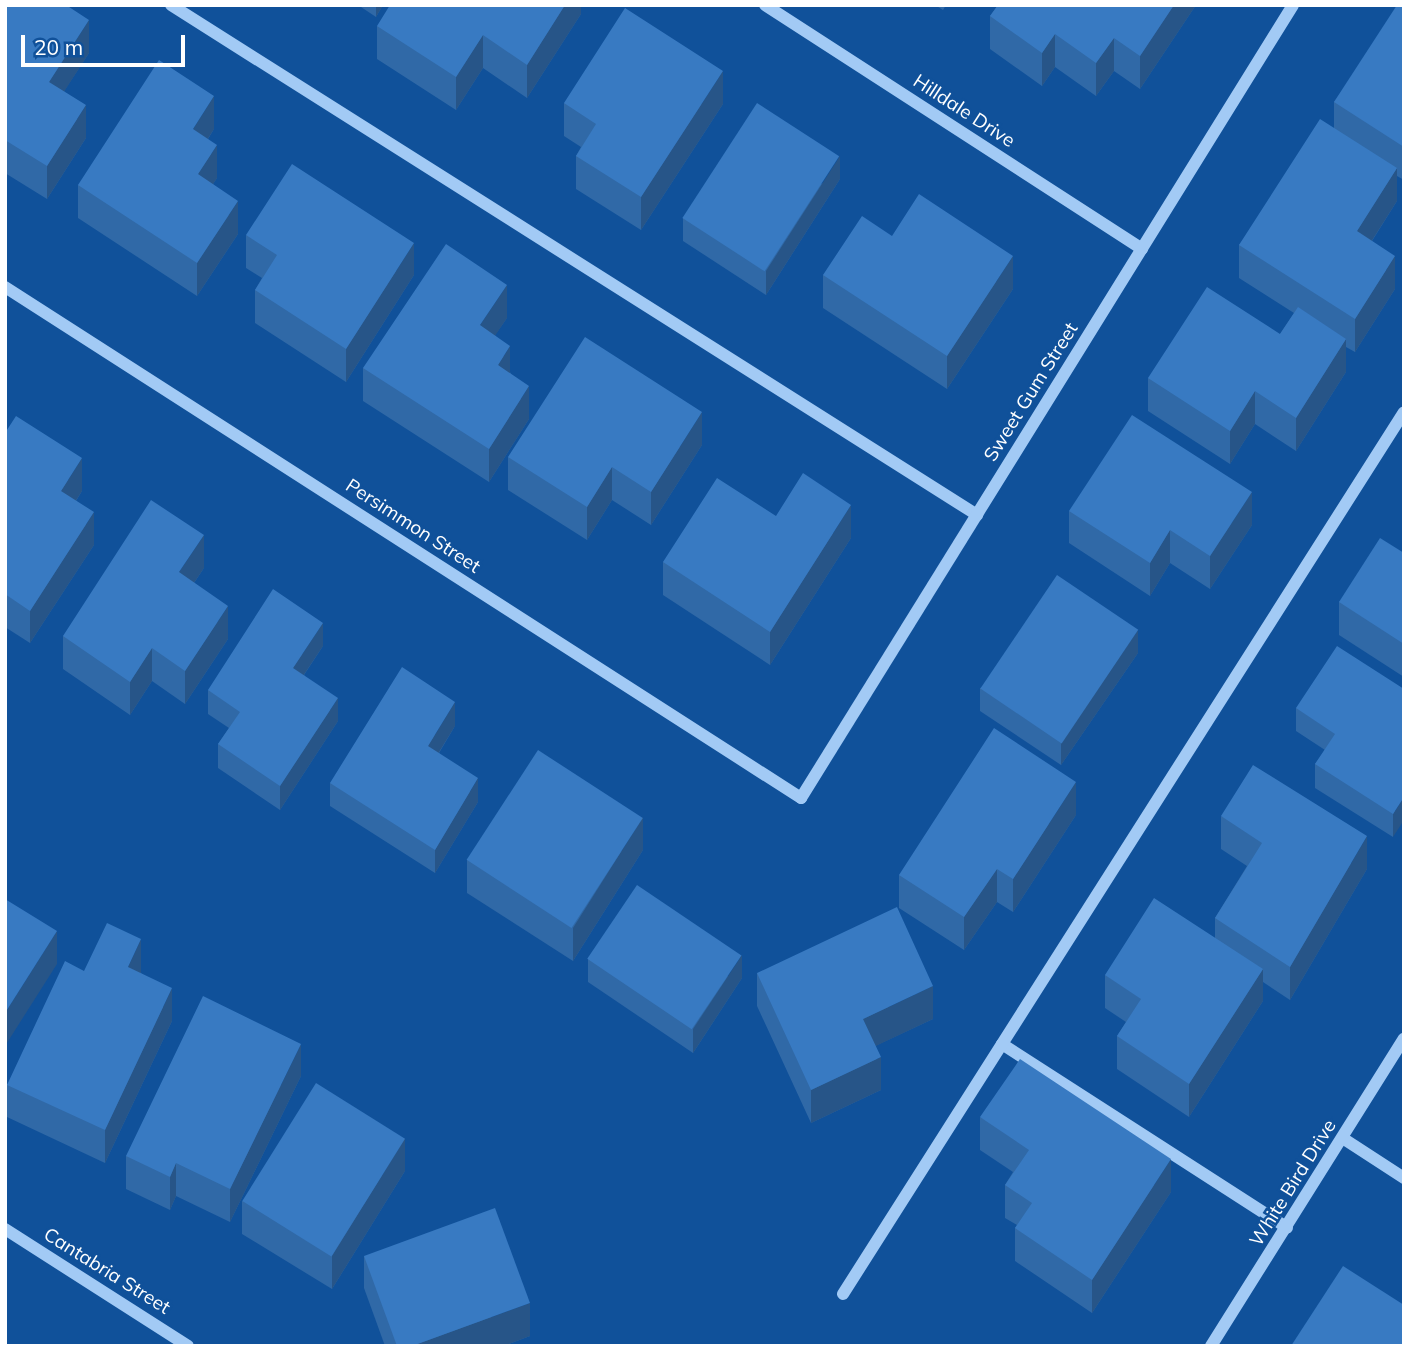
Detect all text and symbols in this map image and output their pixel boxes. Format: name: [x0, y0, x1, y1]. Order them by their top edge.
scale bar: [24, 21, 189, 65]
text: 20 m: [34, 34, 83, 60]
street label: Hilldale Drive: [909, 70, 1019, 152]
street label: Sweet Gum Street: [979, 318, 1083, 466]
street label: Persimmon Street: [341, 474, 485, 578]
street label: White Bird Drive: [1245, 1115, 1341, 1251]
street label: Cantabria Street: [39, 1223, 175, 1319]

